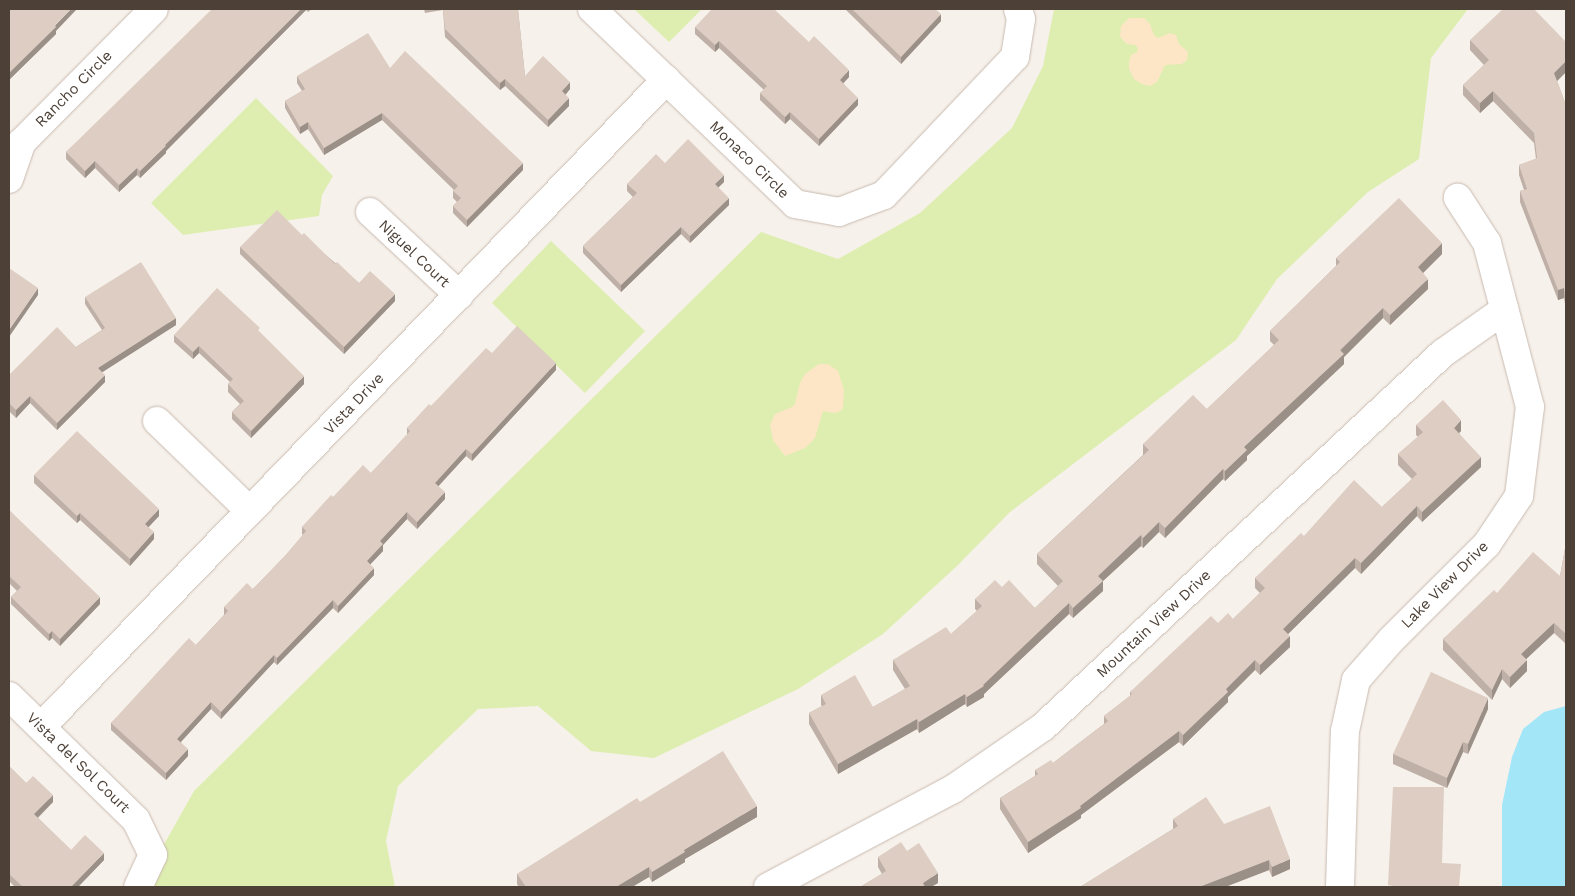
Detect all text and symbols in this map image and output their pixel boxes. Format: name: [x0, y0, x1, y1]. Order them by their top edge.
street label: Rancho Circle: [32, 47, 116, 131]
street label: Monaco Circle: [705, 117, 793, 203]
street label: Niguel Court: [375, 216, 453, 292]
street label: Vista Drive: [320, 369, 388, 439]
street label: Lake View Drive: [1397, 537, 1493, 633]
street label: Mountain View Drive: [1093, 566, 1215, 682]
street label: Vista del Sol Court: [22, 709, 134, 817]

